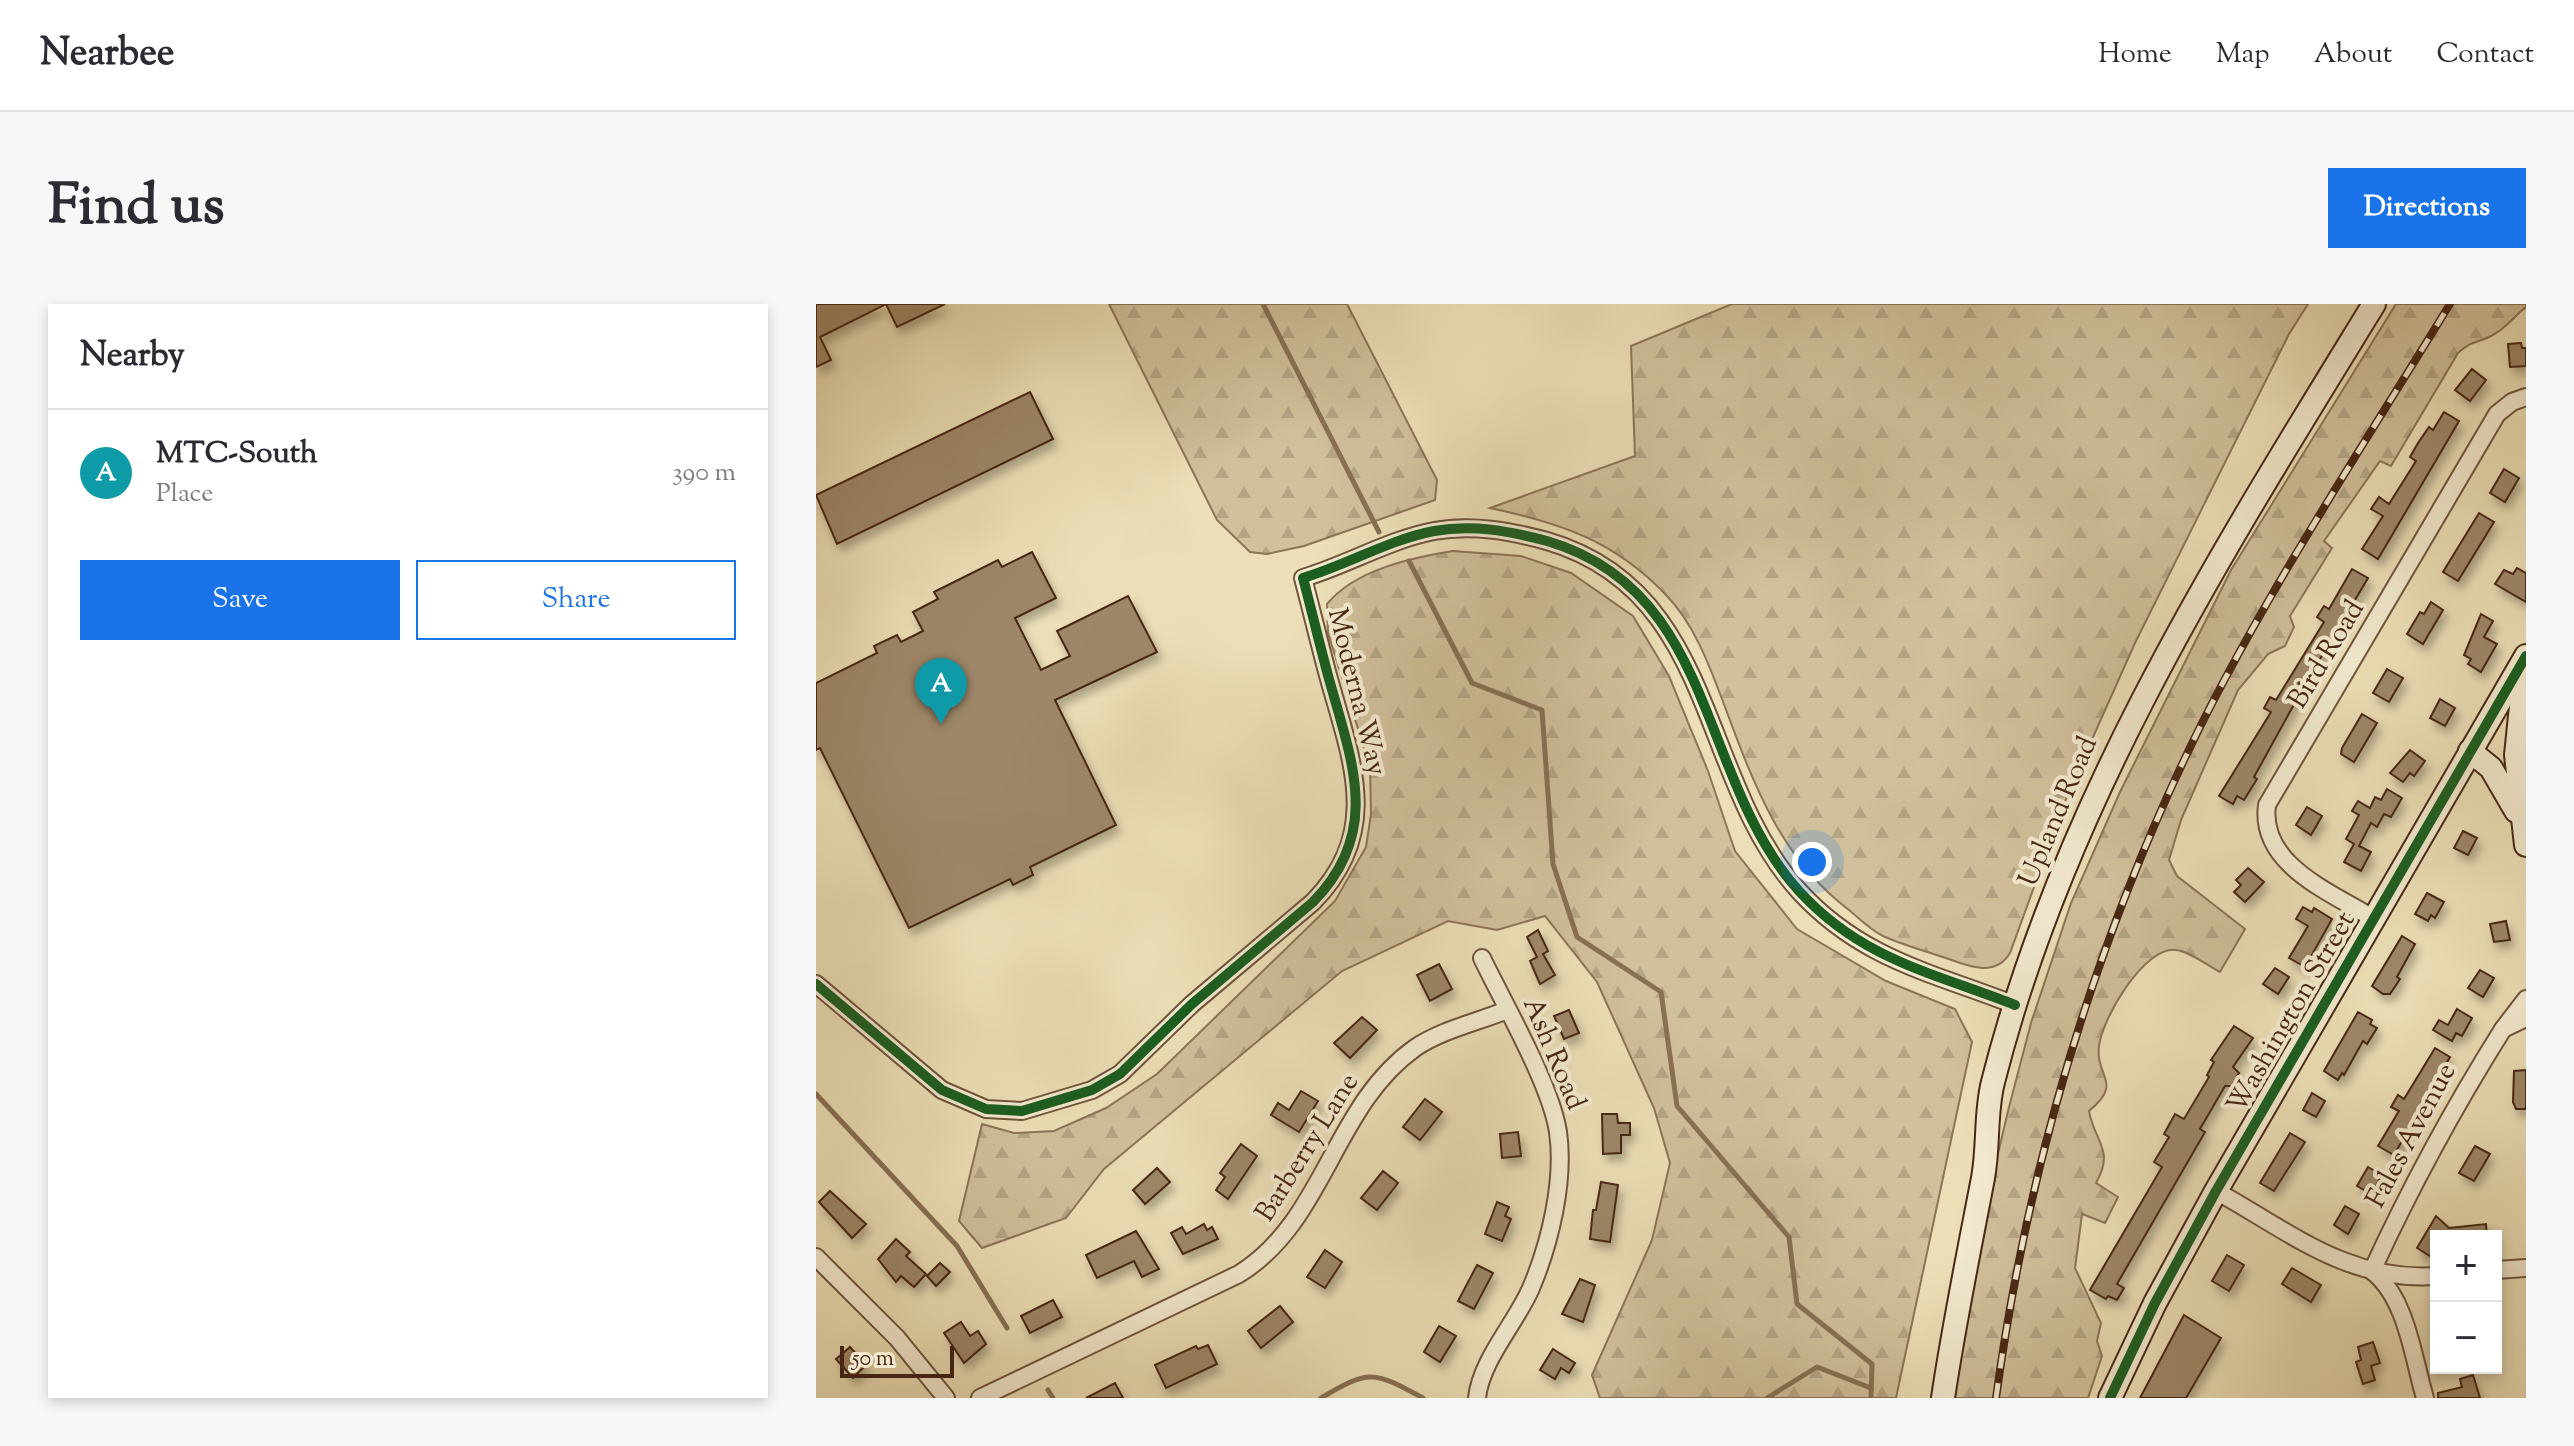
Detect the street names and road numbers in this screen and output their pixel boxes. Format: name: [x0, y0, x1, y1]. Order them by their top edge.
street label: Bird Road: [2279, 593, 2375, 717]
street label: Moderna Way: [1316, 604, 1396, 780]
street label: Upland Road: [2009, 730, 2109, 893]
street label: Washington Street: [2218, 904, 2366, 1121]
street label: Ash Road: [1511, 991, 1595, 1117]
street label: Fales Avenue: [2357, 1056, 2467, 1216]
street label: Barberry Lane: [1246, 1066, 1370, 1230]

